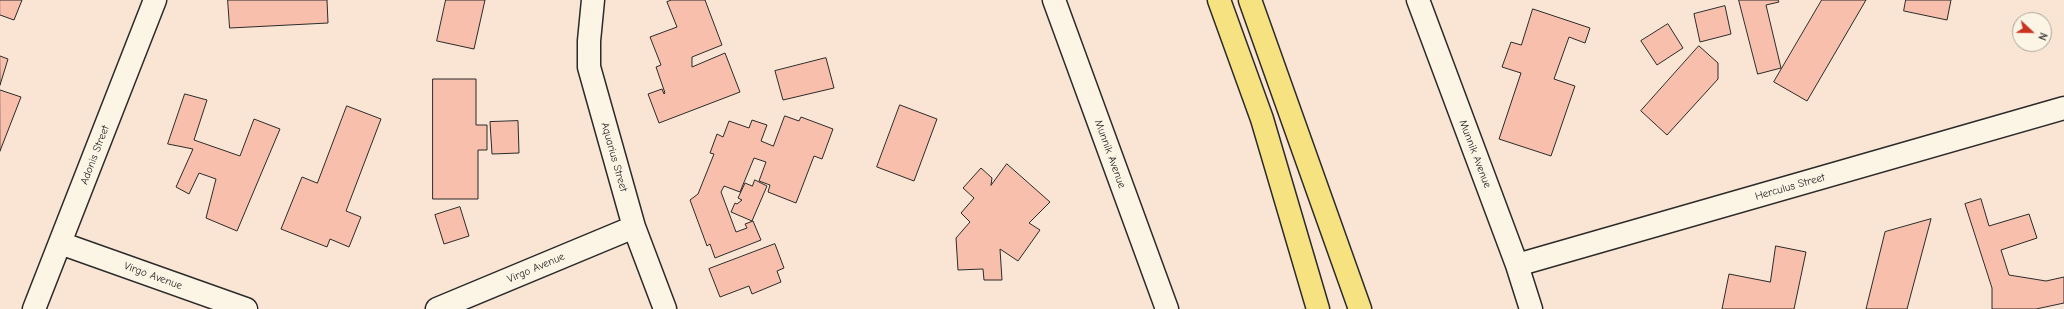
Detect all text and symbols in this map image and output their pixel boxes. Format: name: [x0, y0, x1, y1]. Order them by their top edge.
north arrow: [2012, 12, 2052, 52]
text: N: [2035, 31, 2050, 42]
street label: Munnik Avenue: [1091, 118, 1129, 190]
street label: Munnik Avenue: [1456, 118, 1494, 190]
street label: Aquarius Street: [598, 121, 630, 193]
street label: Adonis Street: [78, 124, 112, 186]
street label: Herculus Street: [1753, 171, 1827, 203]
street label: Virgo Avenue: [505, 250, 567, 286]
street label: Virgo Avenue: [122, 259, 184, 293]

